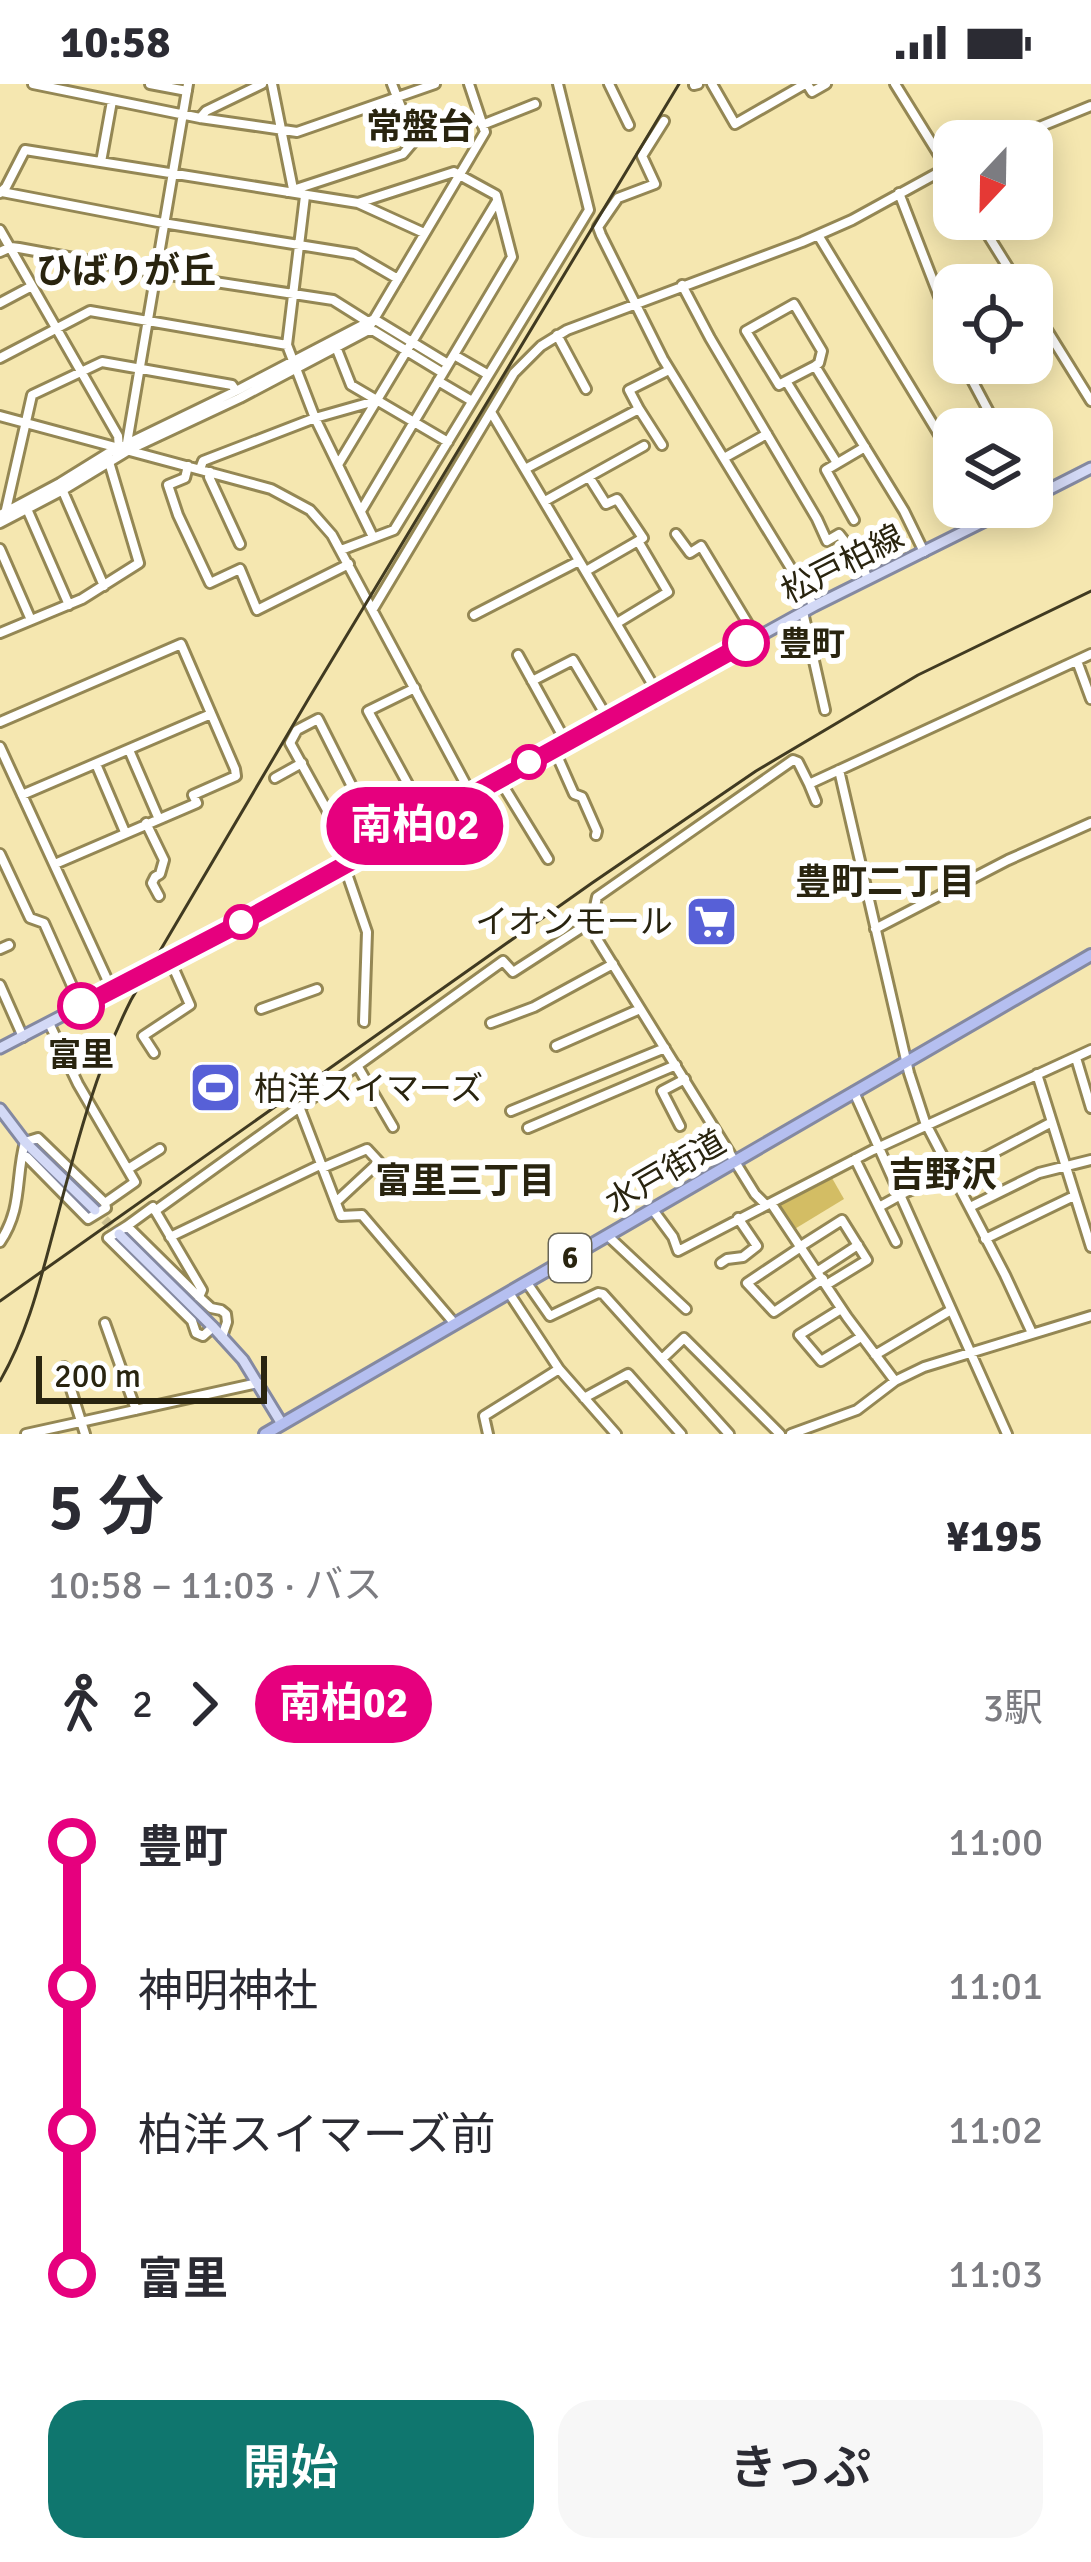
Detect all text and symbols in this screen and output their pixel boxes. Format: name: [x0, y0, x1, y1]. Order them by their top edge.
text: 10:58: [60, 15, 170, 70]
district label: 常盤台: [366, 105, 474, 150]
north arrow: [933, 120, 1053, 240]
map controls: [933, 120, 1053, 528]
district label: ひばりが丘: [36, 249, 216, 294]
button: locate: [933, 264, 1053, 384]
button: layers: [933, 408, 1053, 528]
street label: 松戸柏線: [775, 516, 911, 613]
marker: 豊町: [724, 621, 768, 665]
place label: 豊町: [779, 624, 845, 665]
unlabelled marker: [513, 746, 545, 778]
line badge: 南柏02: [331, 787, 499, 865]
text: 南柏02: [350, 800, 480, 851]
district label: 豊町二丁目: [795, 860, 975, 905]
supermarket icon: イオンモール: [684, 893, 740, 949]
place label: イオンモール: [475, 902, 673, 943]
unlabelled marker: [225, 906, 257, 938]
marker: 富里: [59, 984, 103, 1028]
place label: 富里: [48, 1035, 114, 1076]
sports icon: 柏洋スイマーズ: [187, 1060, 243, 1116]
place label: 柏洋スイマーズ: [254, 1069, 483, 1110]
street label: 水戸街道: [598, 1122, 733, 1223]
district label: 吉野沢: [889, 1153, 997, 1198]
district label: 富里三丁目: [375, 1159, 555, 1204]
road number: 6: [549, 1234, 591, 1282]
scale bar: [36, 1350, 267, 1403]
text: 200 m: [54, 1356, 141, 1397]
text: 5 分: [48, 1467, 164, 1548]
text: ¥195: [946, 1509, 1043, 1564]
text: 10:58 – 11:03 · バス: [48, 1561, 382, 1609]
icon: walk: [48, 1671, 114, 1737]
icon: forward: [171, 1671, 237, 1737]
text: 南柏02: [279, 1678, 408, 1729]
text: 2: [132, 1680, 153, 1728]
text: 3駅: [983, 1684, 1043, 1732]
text: 11:00: [948, 1818, 1043, 1866]
text: 豊町: [138, 1820, 228, 1875]
text: 11:01: [948, 1962, 1043, 2010]
text: 神明神社: [138, 1964, 318, 2019]
text: 11:02: [948, 2106, 1043, 2154]
text: 柏洋スイマーズ前: [138, 2108, 496, 2163]
text: 11:03: [948, 2250, 1043, 2298]
text: 富里: [138, 2252, 228, 2307]
button: 開始: [48, 2400, 534, 2538]
button: きっぷ: [558, 2400, 1043, 2538]

